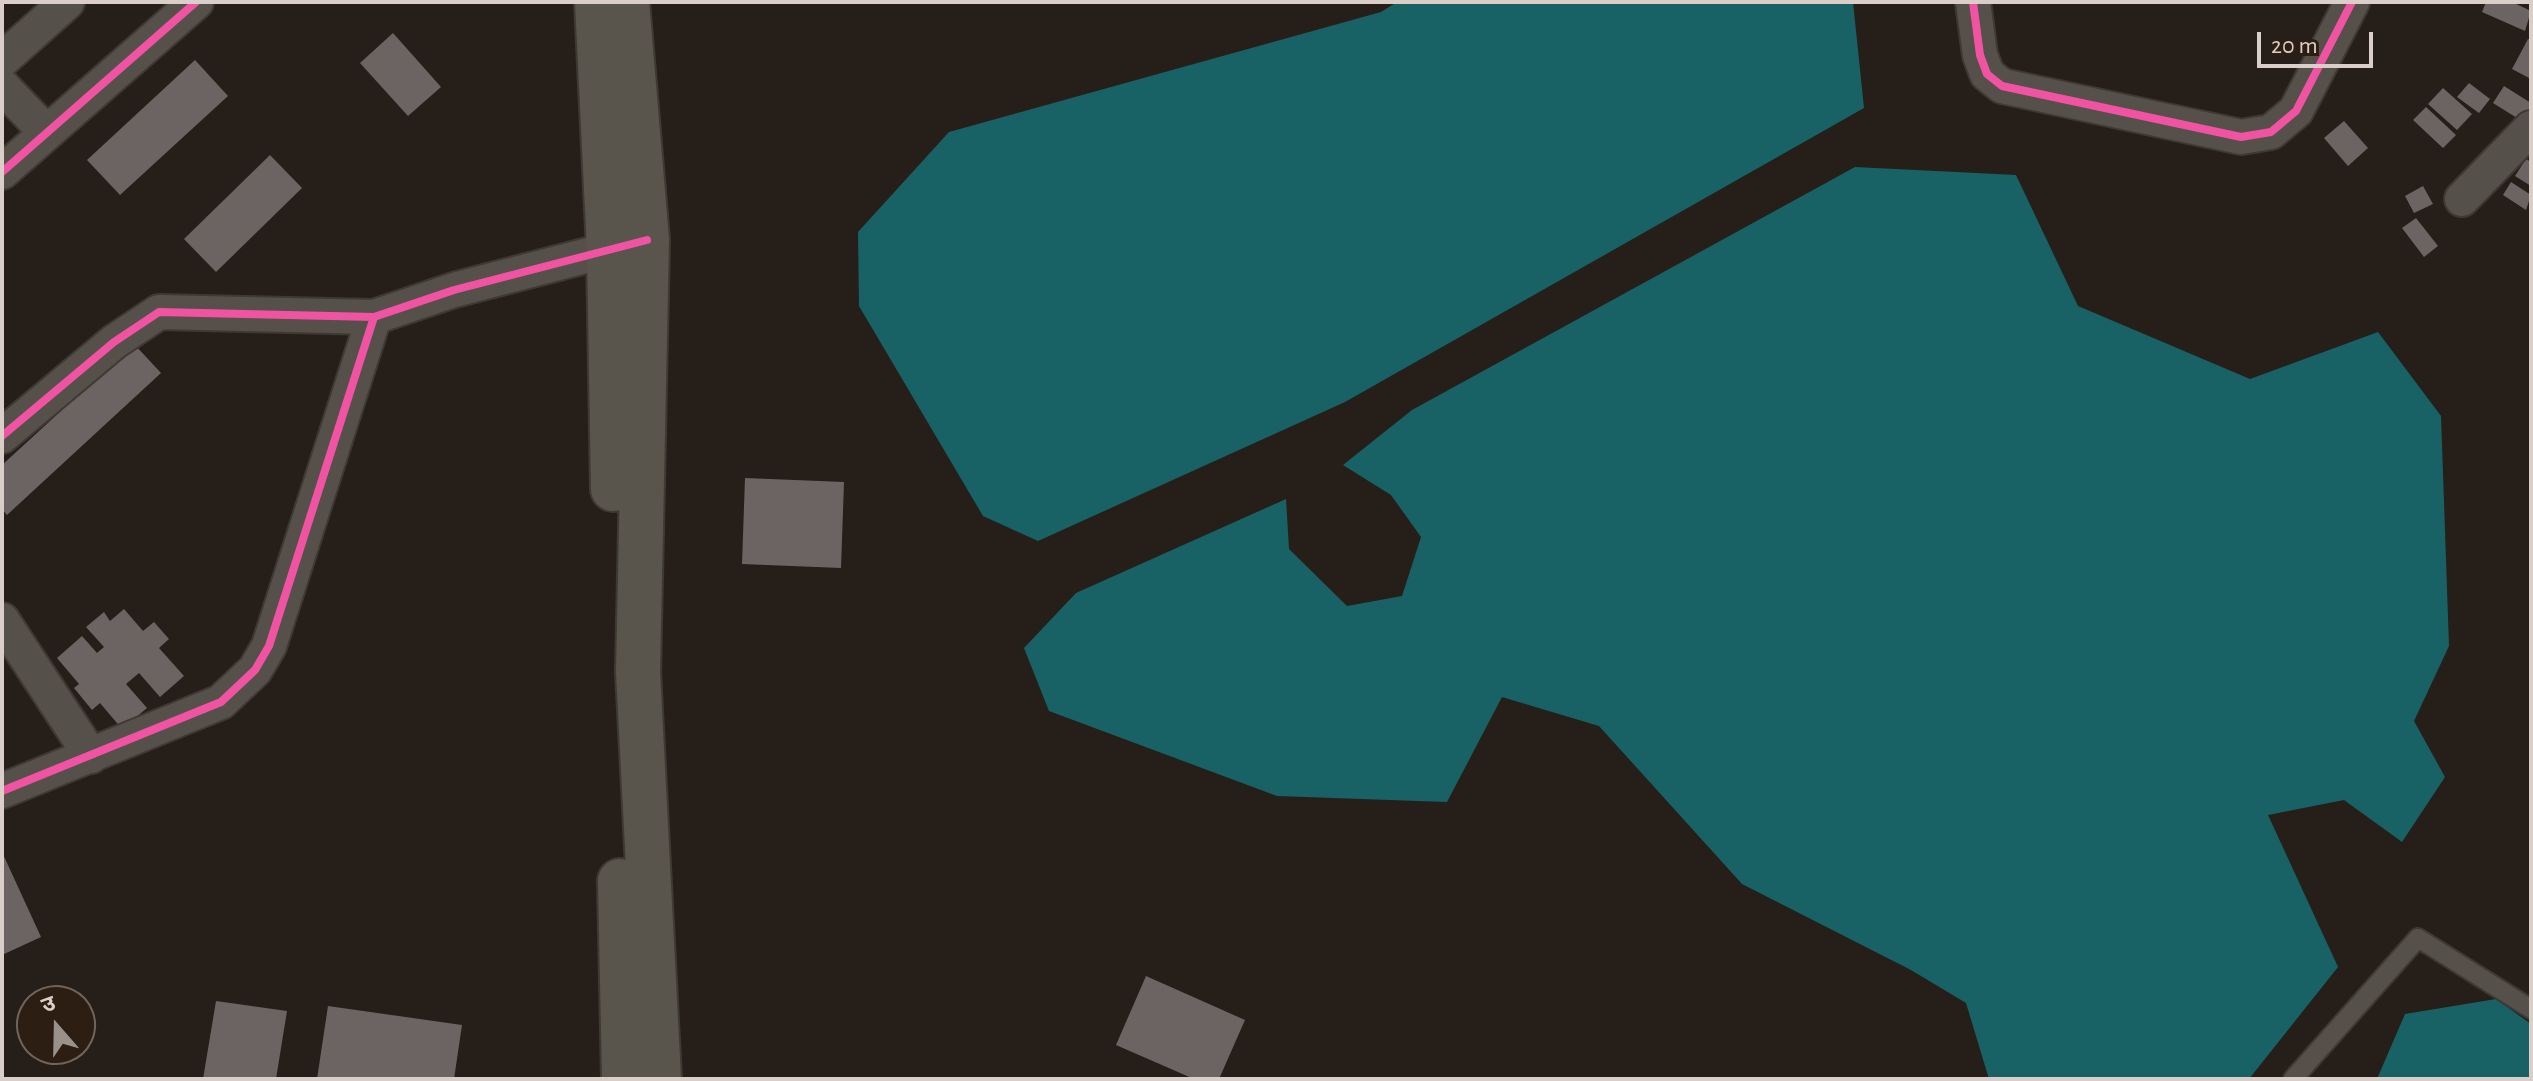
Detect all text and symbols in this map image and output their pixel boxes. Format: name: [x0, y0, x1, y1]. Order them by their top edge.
scale bar: [2261, 16, 2377, 66]
text: 20 m: [2271, 34, 2318, 58]
north arrow: [16, 985, 96, 1065]
text: उ: [39, 992, 58, 1017]

